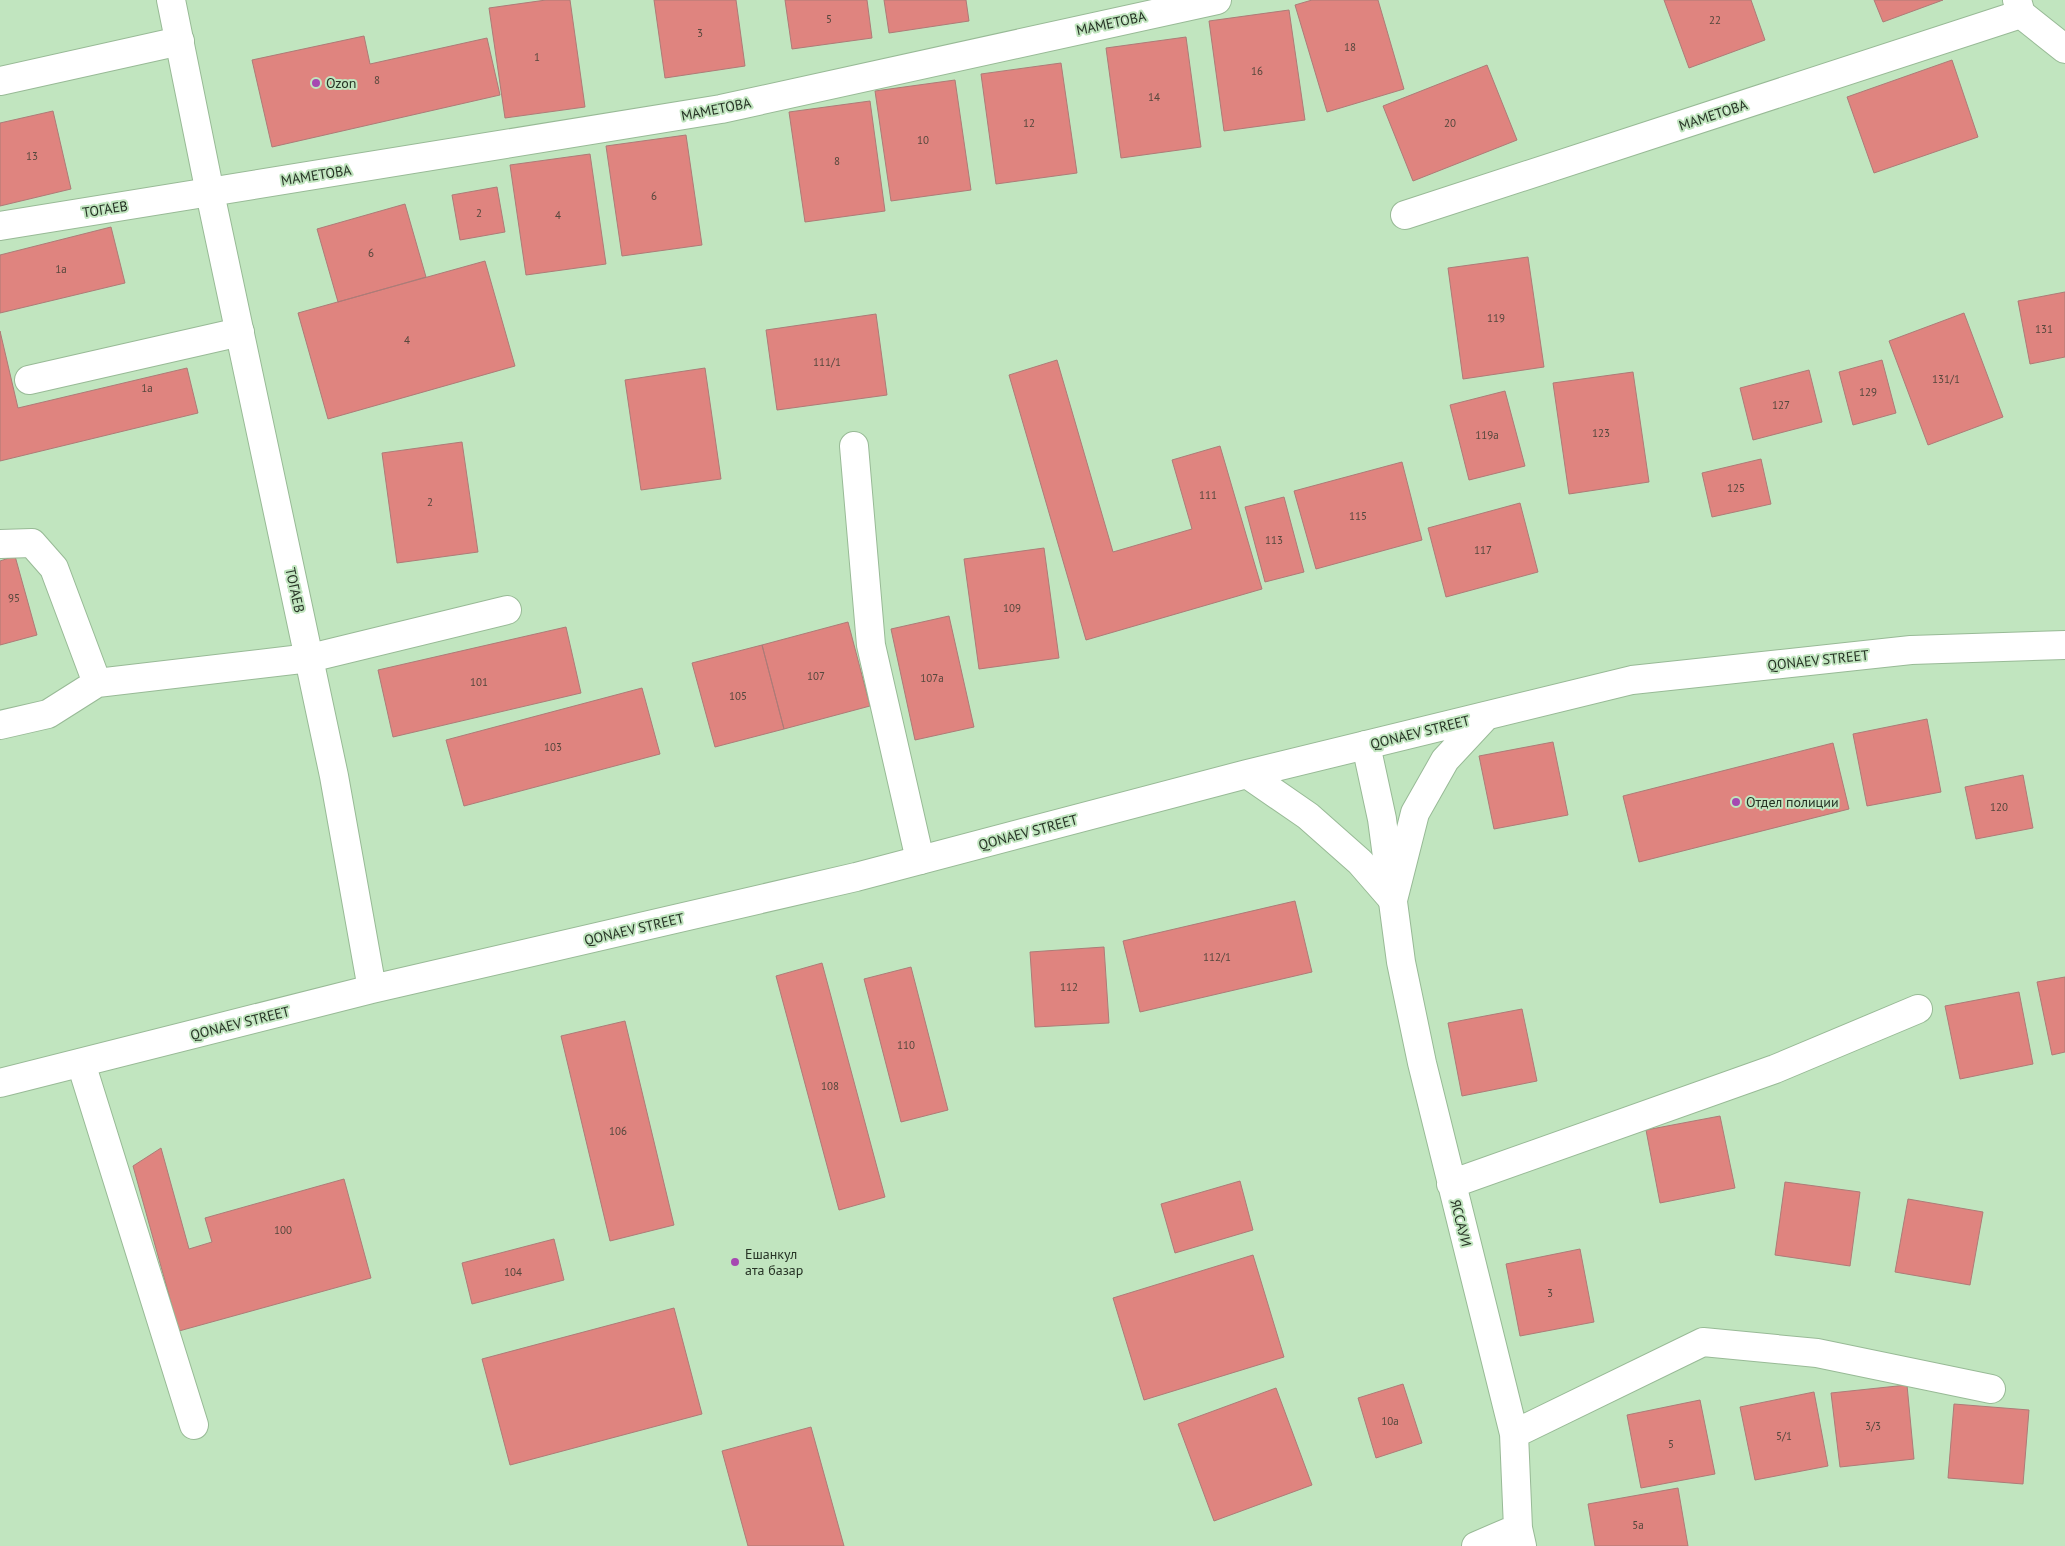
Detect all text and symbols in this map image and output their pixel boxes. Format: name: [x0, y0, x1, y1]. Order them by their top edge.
street label: МАМЕТОВА: [1074, 7, 1148, 39]
house number: 5: [826, 12, 832, 26]
house number: 22: [1709, 13, 1721, 27]
house number: 3: [697, 26, 703, 40]
house number: 18: [1344, 40, 1356, 54]
house number: 1: [534, 50, 540, 64]
house number: 16: [1251, 64, 1263, 78]
house number: 8: [374, 73, 380, 87]
place label: Ozon: [326, 74, 356, 92]
marker: Ozon: [310, 77, 322, 89]
house number: 14: [1148, 90, 1160, 104]
street label: МАМЕТОВА: [679, 93, 753, 125]
street label: МАМЕТОВА: [1677, 95, 1750, 135]
house number: 12: [1023, 116, 1035, 130]
house number: 20: [1444, 116, 1456, 130]
house number: 10: [917, 133, 929, 147]
house number: 13: [26, 149, 38, 163]
house number: 8: [834, 154, 840, 168]
street label: МАМЕТОВА: [280, 160, 353, 189]
house number: 6: [651, 189, 657, 203]
street label: ТОГАЕВ: [81, 197, 129, 221]
house number: 2: [476, 206, 482, 220]
house number: 4: [555, 208, 561, 222]
house number: 6: [368, 246, 374, 260]
house number: 1а: [55, 262, 67, 276]
house number: 119: [1487, 311, 1505, 325]
house number: 131: [2035, 322, 2053, 336]
house number: 4: [404, 333, 410, 347]
house number: 111/1: [813, 355, 841, 369]
house number: 131/1: [1932, 372, 1960, 386]
house number: 1а: [141, 381, 153, 395]
house number: 129: [1859, 385, 1877, 399]
house number: 127: [1772, 398, 1790, 412]
house number: 123: [1592, 426, 1610, 440]
house number: 119а: [1475, 428, 1499, 442]
house number: 125: [1727, 481, 1745, 495]
house number: 111: [1199, 488, 1217, 502]
house number: 2: [427, 495, 433, 509]
house number: 115: [1349, 509, 1367, 523]
house number: 113: [1265, 533, 1283, 547]
house number: 117: [1474, 543, 1492, 557]
street label: ТОГАЕВ: [281, 566, 309, 614]
house number: 95: [8, 591, 20, 605]
house number: 109: [1003, 601, 1021, 615]
street label: QONAEV STREET: [1766, 646, 1870, 674]
house number: 107: [807, 669, 825, 683]
house number: 107а: [920, 671, 944, 685]
house number: 101: [470, 675, 488, 689]
house number: 105: [729, 689, 747, 703]
street label: QONAEV STREET: [1368, 711, 1472, 753]
house number: 103: [544, 740, 562, 754]
place label: Отдел полиции: [1746, 793, 1839, 811]
marker: Отдел полиции: [1730, 796, 1742, 808]
house number: 120: [1990, 800, 2008, 814]
street label: QONAEV STREET: [976, 810, 1080, 854]
street label: QONAEV STREET: [582, 909, 686, 949]
house number: 112/1: [1203, 950, 1231, 964]
house number: 112: [1060, 980, 1078, 994]
street label: QONAEV STREET: [188, 1002, 292, 1044]
house number: 110: [897, 1038, 915, 1052]
house number: 108: [821, 1079, 839, 1093]
house number: 106: [609, 1124, 627, 1138]
street label: ЯССАУИ: [1446, 1198, 1476, 1248]
house number: 100: [274, 1223, 292, 1237]
place label: Ешанкул ата базар: [745, 1245, 803, 1279]
marker: Ешанкул ата базар: [729, 1256, 741, 1268]
house number: 104: [504, 1265, 522, 1279]
house number: 3: [1547, 1286, 1553, 1300]
house number: 10а: [1381, 1414, 1399, 1428]
house number: 3/3: [1865, 1419, 1881, 1433]
house number: 5/1: [1776, 1429, 1792, 1443]
house number: 5: [1668, 1437, 1674, 1451]
house number: 5а: [1632, 1518, 1644, 1532]

